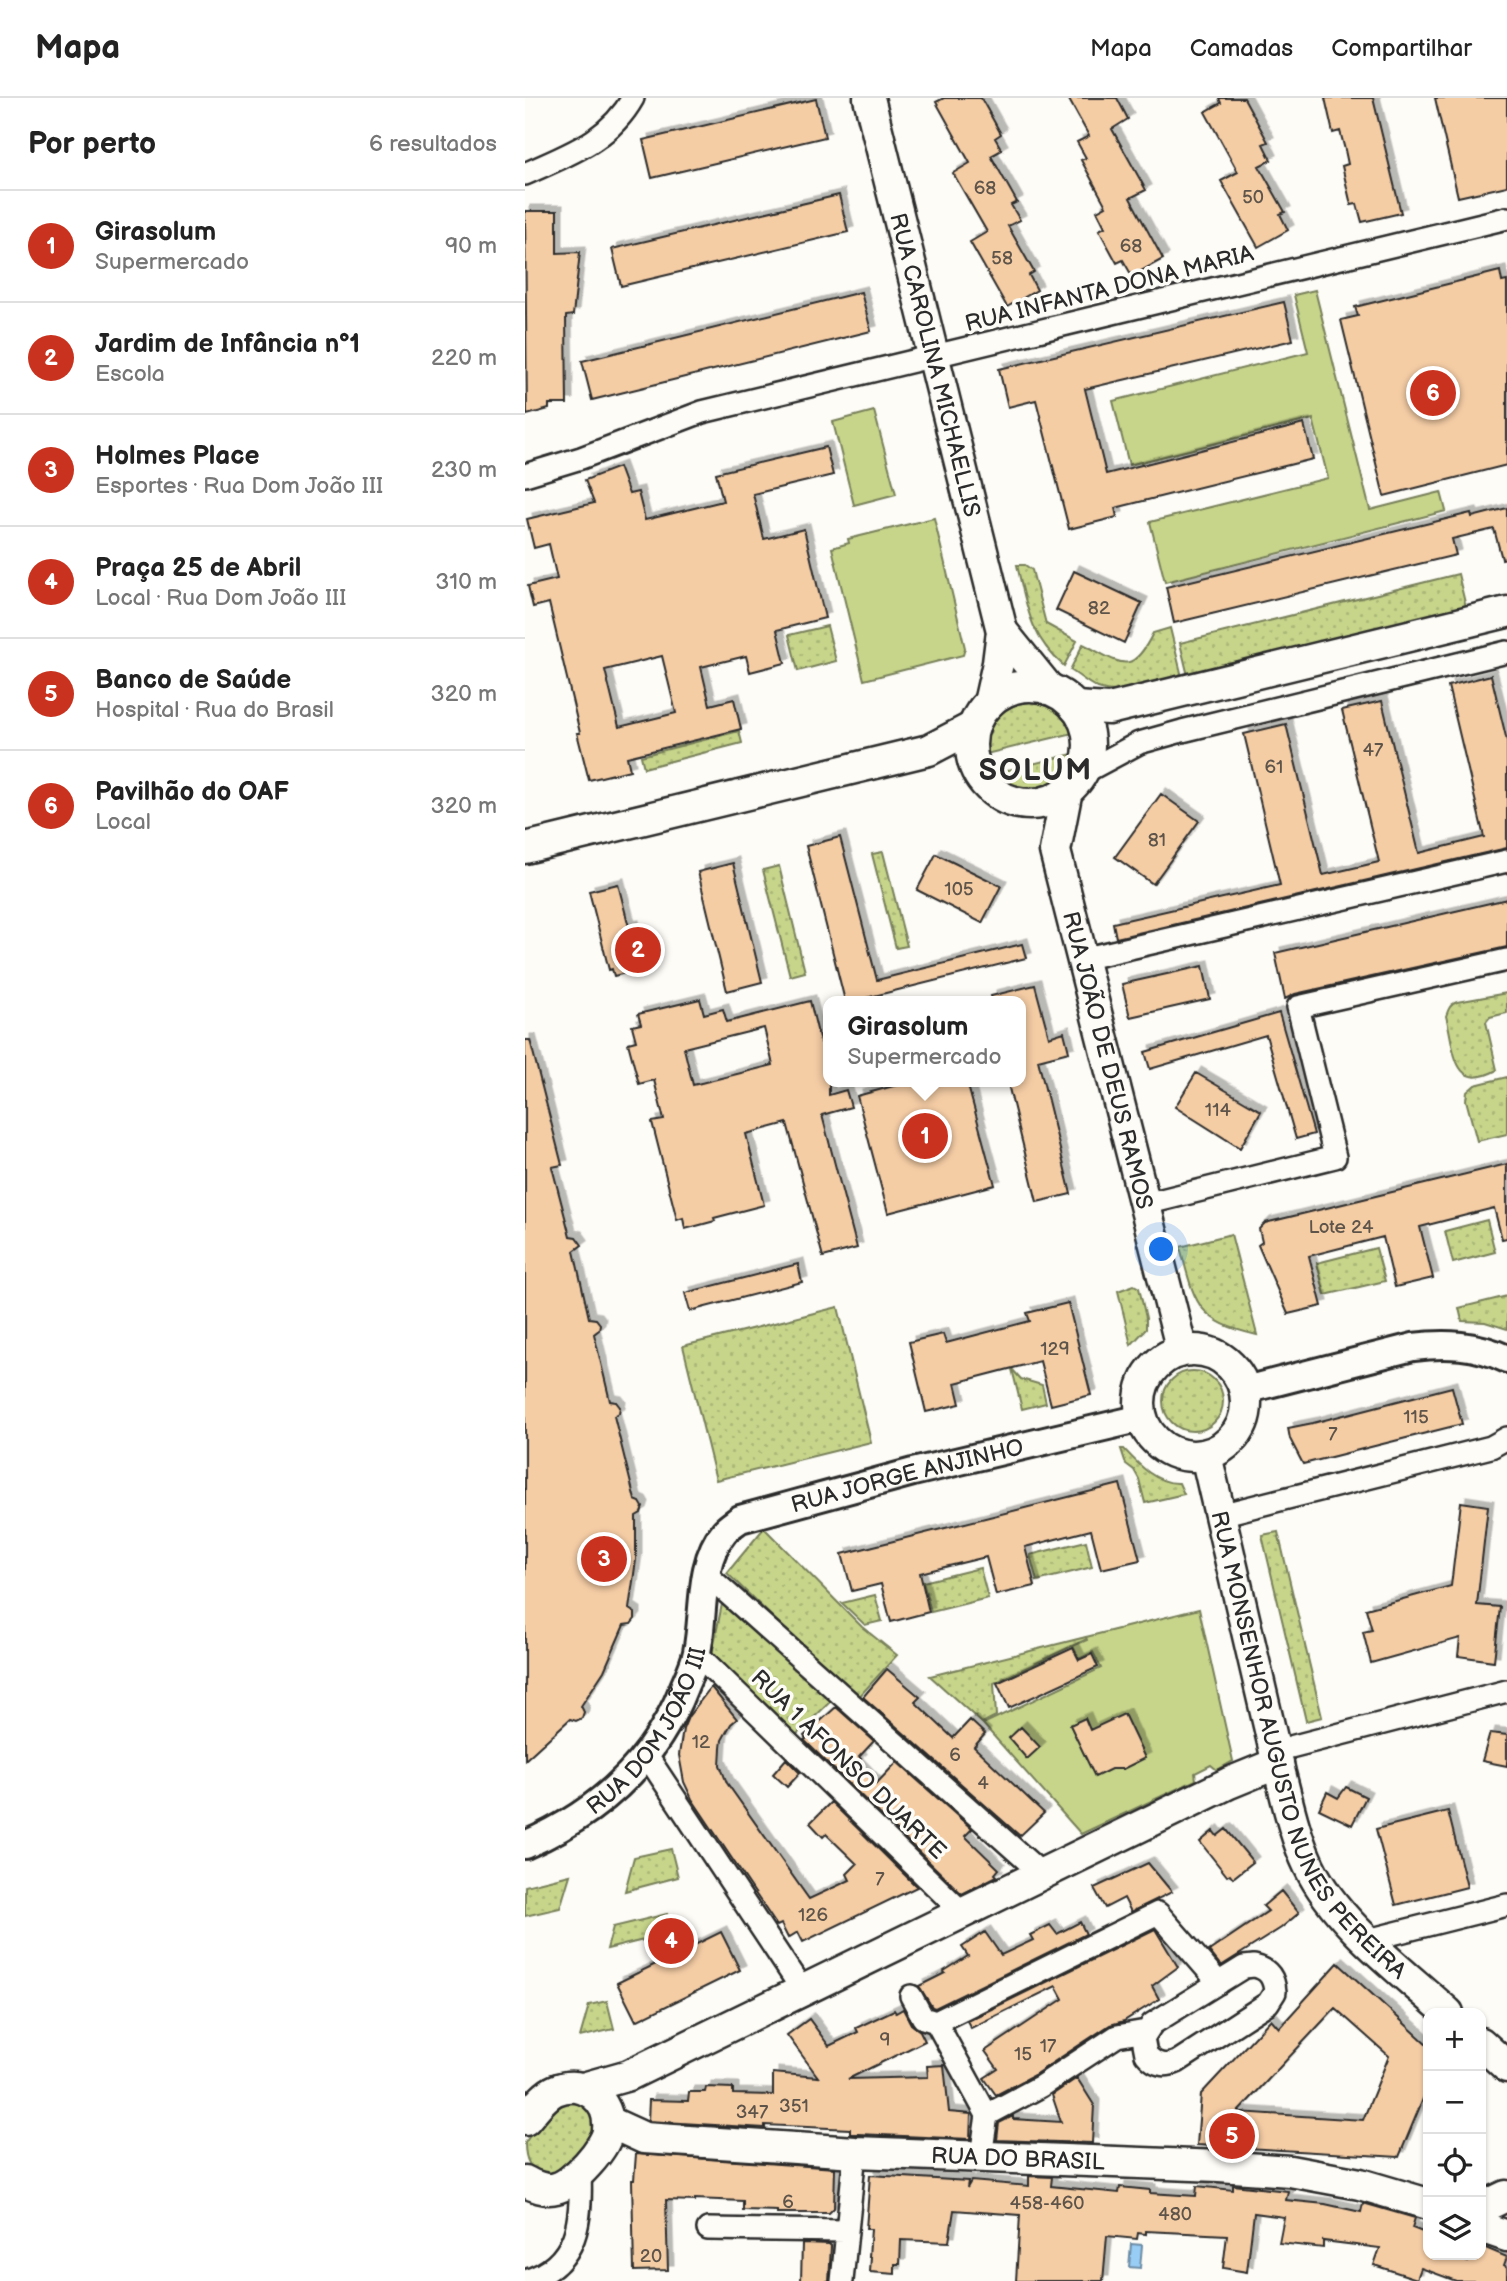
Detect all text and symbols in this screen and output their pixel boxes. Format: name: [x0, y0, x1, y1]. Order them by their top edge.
text: Mapa: [35, 28, 120, 68]
text: Mapa: [1090, 34, 1152, 63]
text: Camadas: [1190, 34, 1293, 63]
text: Compartilhar: [1331, 34, 1472, 63]
text: Por perto: [28, 126, 156, 162]
text: 6 resultados: [369, 130, 497, 158]
house number: 68: [974, 177, 996, 200]
house number: 50: [1242, 186, 1264, 209]
street label: RUA CAROLINA MICHAELLIS: [883, 210, 986, 520]
text: Girasolum: [95, 217, 216, 248]
text: 1: [46, 232, 56, 260]
text: 90 m: [445, 232, 497, 260]
house number: 68: [1120, 235, 1142, 258]
street label: RUA INFANTA DONA MARIA: [962, 239, 1257, 338]
house number: 58: [991, 247, 1013, 270]
text: Supermercado: [95, 248, 249, 276]
text: Jardim de Infância nº1: [95, 329, 360, 360]
text: 2: [44, 344, 58, 372]
text: 220 m: [431, 344, 497, 372]
text: Escola: [95, 360, 165, 388]
pin: 6: [1410, 367, 1456, 419]
text: Holmes Place: [95, 441, 259, 472]
text: 3: [44, 456, 58, 484]
text: 230 m: [431, 456, 497, 484]
text: Esportes · Rua Dom João III: [95, 472, 383, 500]
text: Praça 25 de Abril: [95, 553, 301, 584]
text: 4: [44, 568, 58, 596]
text: 310 m: [435, 568, 497, 596]
text: Local · Rua Dom João III: [95, 584, 346, 612]
house number: 82: [1088, 597, 1111, 620]
text: Banco de Saúde: [95, 665, 291, 696]
text: 5: [44, 680, 58, 708]
text: 320 m: [431, 680, 497, 708]
text: Hospital · Rua do Brasil: [95, 696, 334, 724]
house number: 47: [1363, 739, 1384, 762]
district label: SOLUM: [979, 753, 1093, 789]
house number: 61: [1265, 756, 1283, 779]
text: Pavilhão do OAF: [95, 777, 289, 808]
text: 6: [44, 792, 58, 820]
text: 320 m: [431, 792, 497, 820]
text: Local: [95, 808, 151, 836]
house number: 81: [1148, 829, 1166, 852]
house number: 105: [944, 878, 974, 901]
street label: RUA JOÃO DE DEUS RAMOS: [1056, 909, 1158, 1212]
pin: 2: [615, 924, 661, 976]
popup: [823, 996, 1026, 1087]
text: Girasolum: [847, 1012, 969, 1043]
text: Supermercado: [847, 1043, 1002, 1071]
house number: 114: [1205, 1099, 1232, 1122]
pin: 1: [902, 1110, 948, 1162]
house number: Lote 24: [1308, 1216, 1374, 1239]
your location: [1144, 1232, 1178, 1266]
house number: 129: [1040, 1338, 1070, 1361]
house number: 115: [1403, 1406, 1429, 1429]
house number: 7: [1328, 1423, 1338, 1446]
street label: RUA JORGE ANJINHO: [788, 1433, 1026, 1519]
street label: RUA MONSENHOR AUGUSTO NUNES PEREIRA: [1204, 1508, 1413, 1986]
pin: 3: [581, 1533, 627, 1585]
street label: RUA DOM JOÃO III: [581, 1645, 713, 1821]
street label: RUA 1 AFONSO DUARTE: [745, 1664, 952, 1865]
house number: 12: [692, 1731, 711, 1754]
house number: 6: [949, 1744, 961, 1767]
house number: 4: [977, 1772, 989, 1795]
house number: 7: [875, 1868, 885, 1891]
house number: 126: [798, 1904, 828, 1927]
pin: 4: [648, 1915, 694, 1967]
map controls: [1423, 2008, 1486, 2260]
button: +: [1423, 2008, 1486, 2071]
house number: 9: [880, 2029, 890, 2052]
house number: 17: [1040, 2035, 1057, 2058]
house number: 15: [1014, 2043, 1032, 2066]
button: −: [1423, 2071, 1486, 2134]
house number: 351: [779, 2095, 809, 2118]
house number: 347: [736, 2101, 769, 2124]
pin: 5: [1209, 2110, 1255, 2162]
button: locate: [1423, 2134, 1486, 2197]
street label: RUA DO BRASIL: [931, 2142, 1106, 2177]
house number: 6: [782, 2191, 794, 2214]
house number: 458-460: [1010, 2192, 1084, 2215]
button: layers: [1423, 2197, 1486, 2260]
house number: 480: [1158, 2203, 1192, 2226]
house number: 20: [640, 2245, 662, 2268]

